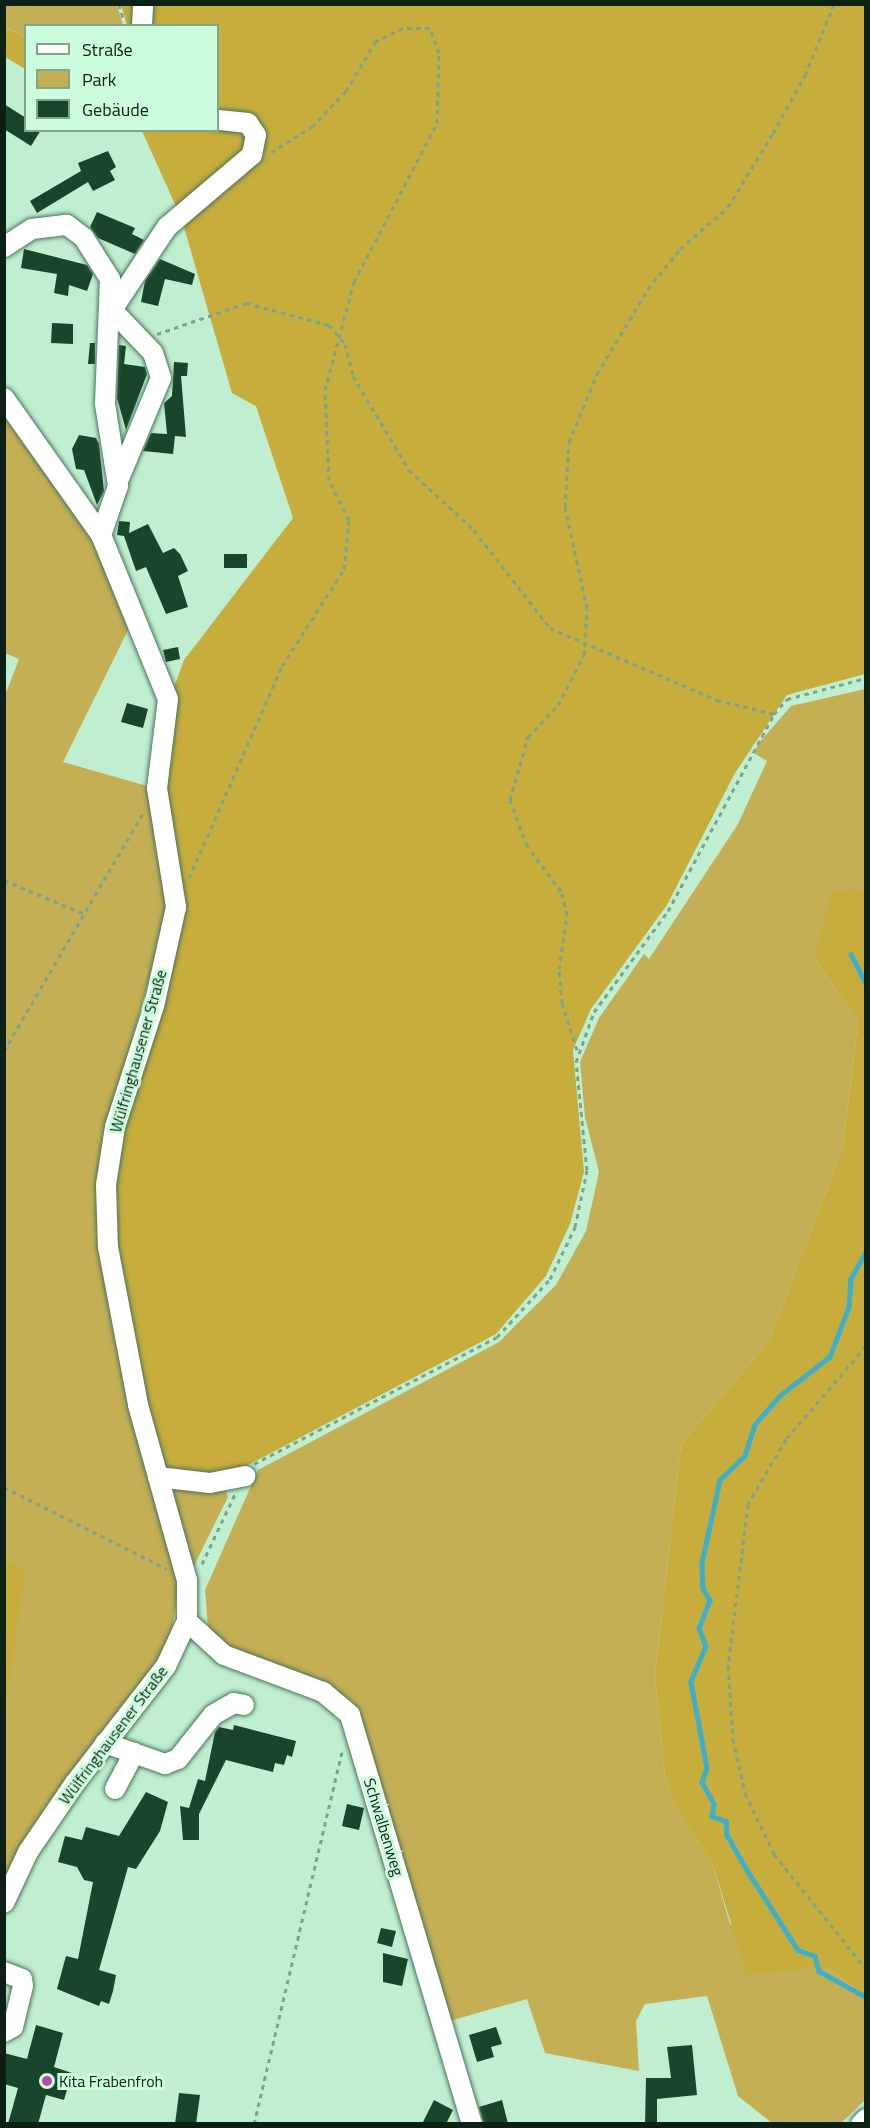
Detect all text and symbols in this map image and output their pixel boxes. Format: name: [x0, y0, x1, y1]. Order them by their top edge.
legend: [24, 24, 219, 132]
text: Straße: [82, 36, 133, 63]
text: Park: [82, 66, 116, 93]
text: Gebäude: [82, 96, 149, 123]
street label: Wülfringhausener Straße: [106, 967, 170, 1135]
street label: Wülfringhausener Straße: [55, 1662, 171, 1808]
street label: Schwalbenweg: [360, 1776, 408, 1878]
place label: Kita Frabenfroh: [59, 2071, 163, 2091]
marker: Kita Frabenfroh: [40, 2074, 54, 2088]

